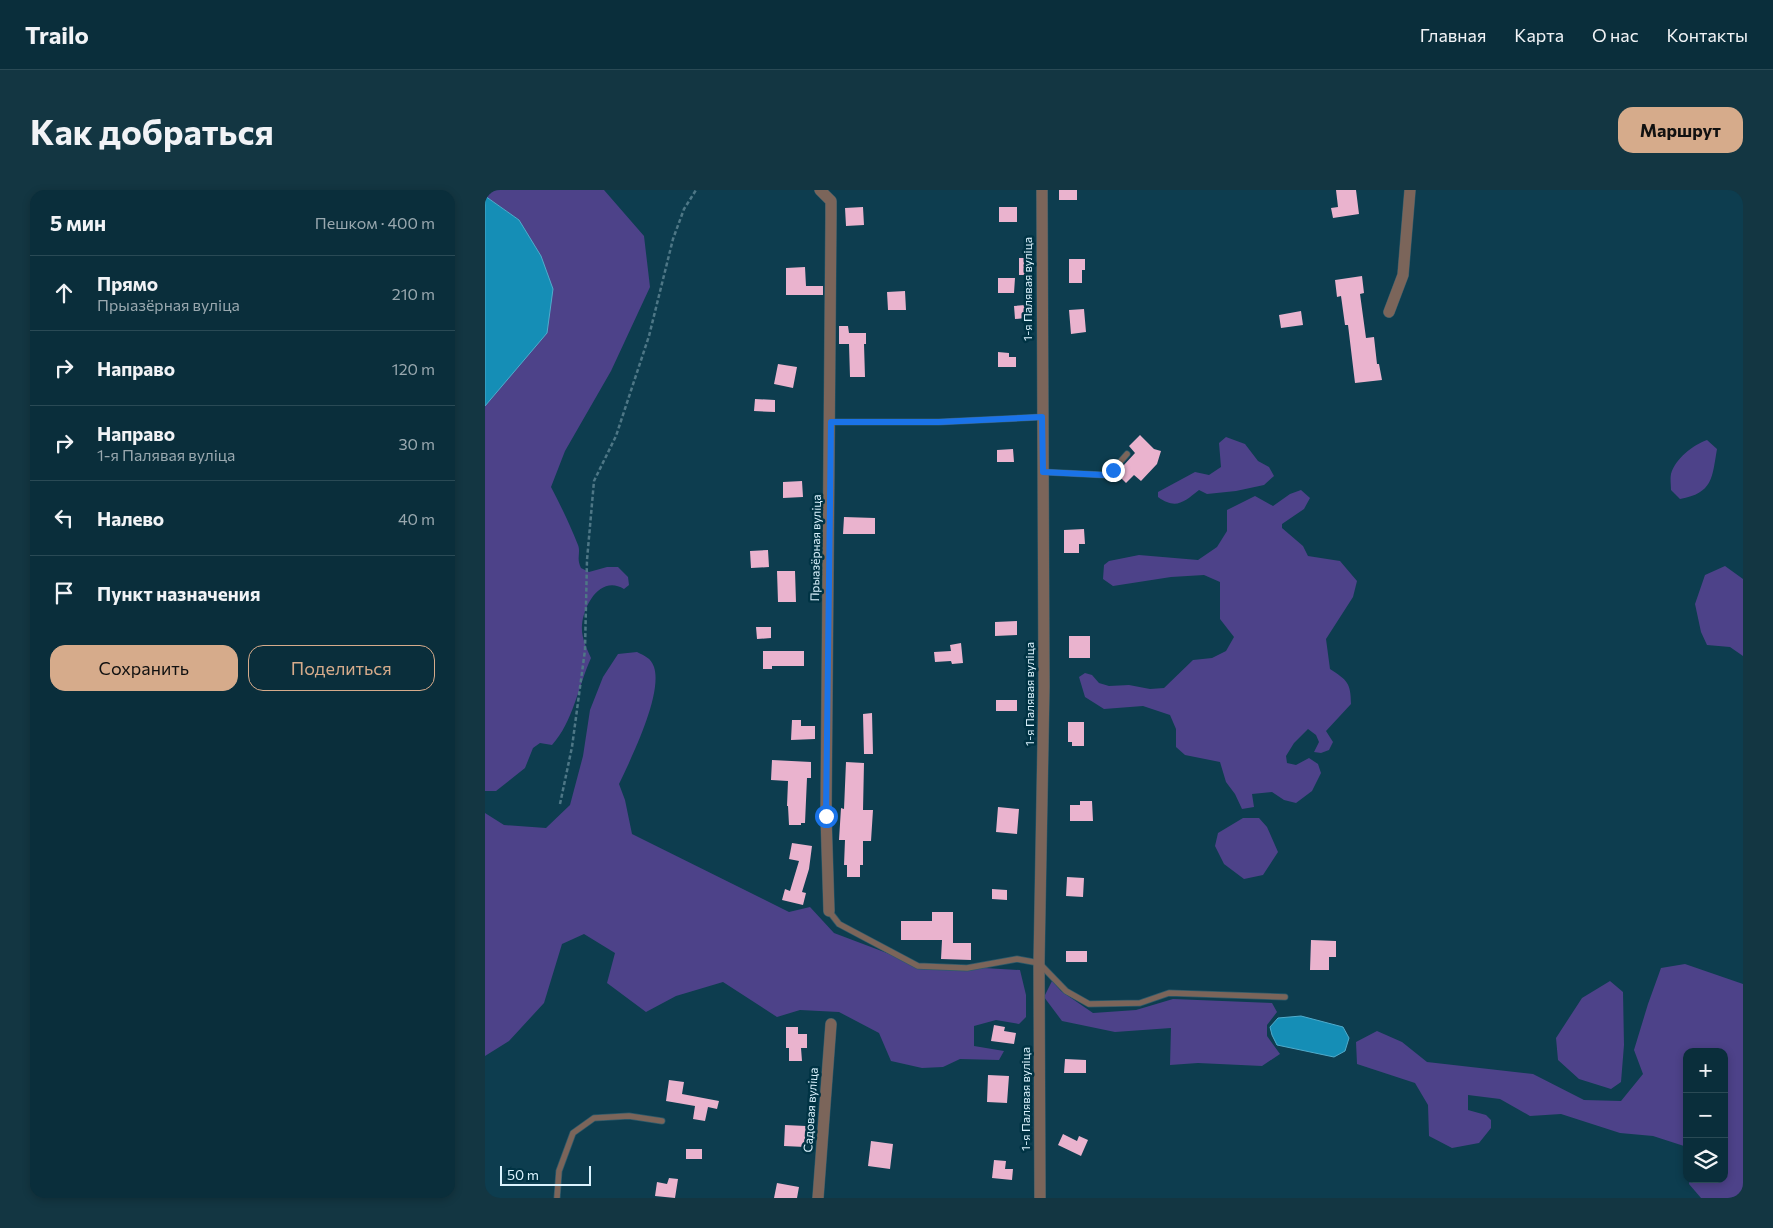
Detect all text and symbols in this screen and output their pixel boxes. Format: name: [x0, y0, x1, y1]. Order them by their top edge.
text: Trailo: [25, 20, 89, 49]
text: Главная: [1420, 24, 1486, 46]
text: Карта: [1514, 24, 1564, 46]
text: О нас: [1592, 24, 1639, 46]
text: Контакты: [1667, 24, 1748, 46]
button: Маршрут: [1618, 107, 1743, 153]
text: Как добраться: [30, 109, 274, 152]
text: 5 мин: [50, 210, 106, 235]
text: Пешком · 400 m: [315, 213, 435, 232]
street label: 1-я Палявая вуліца: [1020, 237, 1034, 341]
text: Прямо: [97, 272, 158, 295]
icon: ahead: [50, 279, 78, 307]
text: 210 m: [392, 284, 435, 303]
text: Прыазёрная вуліца: [97, 295, 240, 314]
icon: right: [50, 354, 78, 382]
text: Направо: [97, 357, 175, 380]
text: 120 m: [392, 359, 435, 378]
text: Направо: [97, 422, 175, 445]
icon: right: [50, 429, 78, 457]
text: 30 m: [398, 434, 435, 453]
text: 1-я Палявая вуліца: [97, 445, 235, 464]
route end: [1102, 459, 1125, 482]
street label: Прыазёрная вуліца: [807, 494, 823, 602]
icon: left: [50, 504, 78, 532]
text: Налево: [97, 507, 164, 530]
text: 40 m: [398, 509, 435, 528]
icon: arrive: [50, 579, 78, 607]
text: Пункт назначения: [97, 582, 260, 605]
street label: 1-я Палявая вуліца: [1022, 642, 1036, 746]
button: Сохранить: [50, 645, 238, 691]
button: Поделиться: [248, 645, 435, 691]
route start: [815, 805, 838, 828]
street label: 1-я Палявая вуліца: [1018, 1047, 1032, 1151]
map controls: [1683, 1048, 1728, 1183]
button: +: [1683, 1048, 1728, 1093]
street label: Садовая вуліца: [800, 1067, 820, 1153]
button: −: [1683, 1093, 1728, 1138]
button: layers: [1683, 1138, 1728, 1183]
scale bar: [500, 1163, 591, 1186]
text: 50 m: [507, 1166, 539, 1183]

